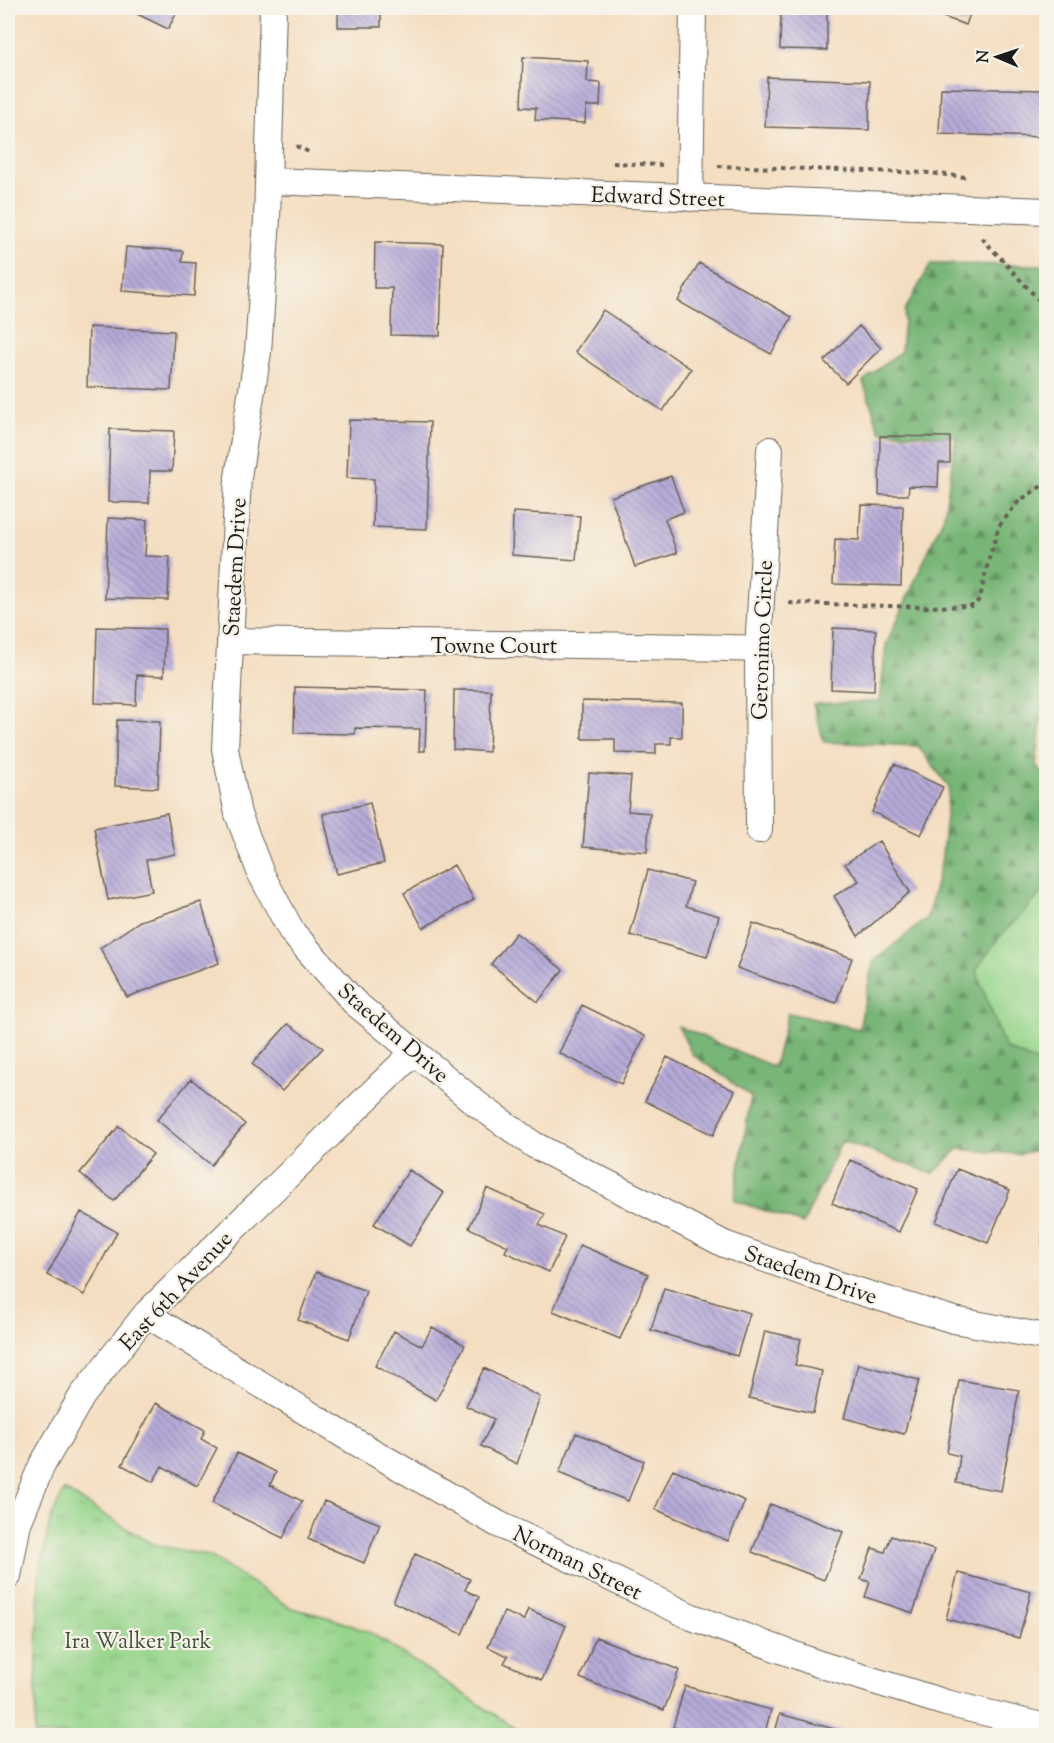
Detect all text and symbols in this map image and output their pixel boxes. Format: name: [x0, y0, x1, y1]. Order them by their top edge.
north arrow: [967, 27, 1027, 87]
text: N: [973, 50, 996, 63]
street label: Edward Street: [590, 181, 726, 217]
street label: Staedem Drive: [217, 497, 257, 637]
street label: Geronimo Circle: [745, 559, 783, 721]
street label: Towne Court: [431, 632, 558, 664]
street label: Staedem Drive: [329, 977, 455, 1092]
street label: East 6th Avenue: [113, 1225, 241, 1359]
street label: Staedem Drive: [739, 1239, 881, 1315]
street label: Norman Street: [507, 1520, 647, 1610]
park label: Ira Walker Park: [65, 1627, 211, 1659]

